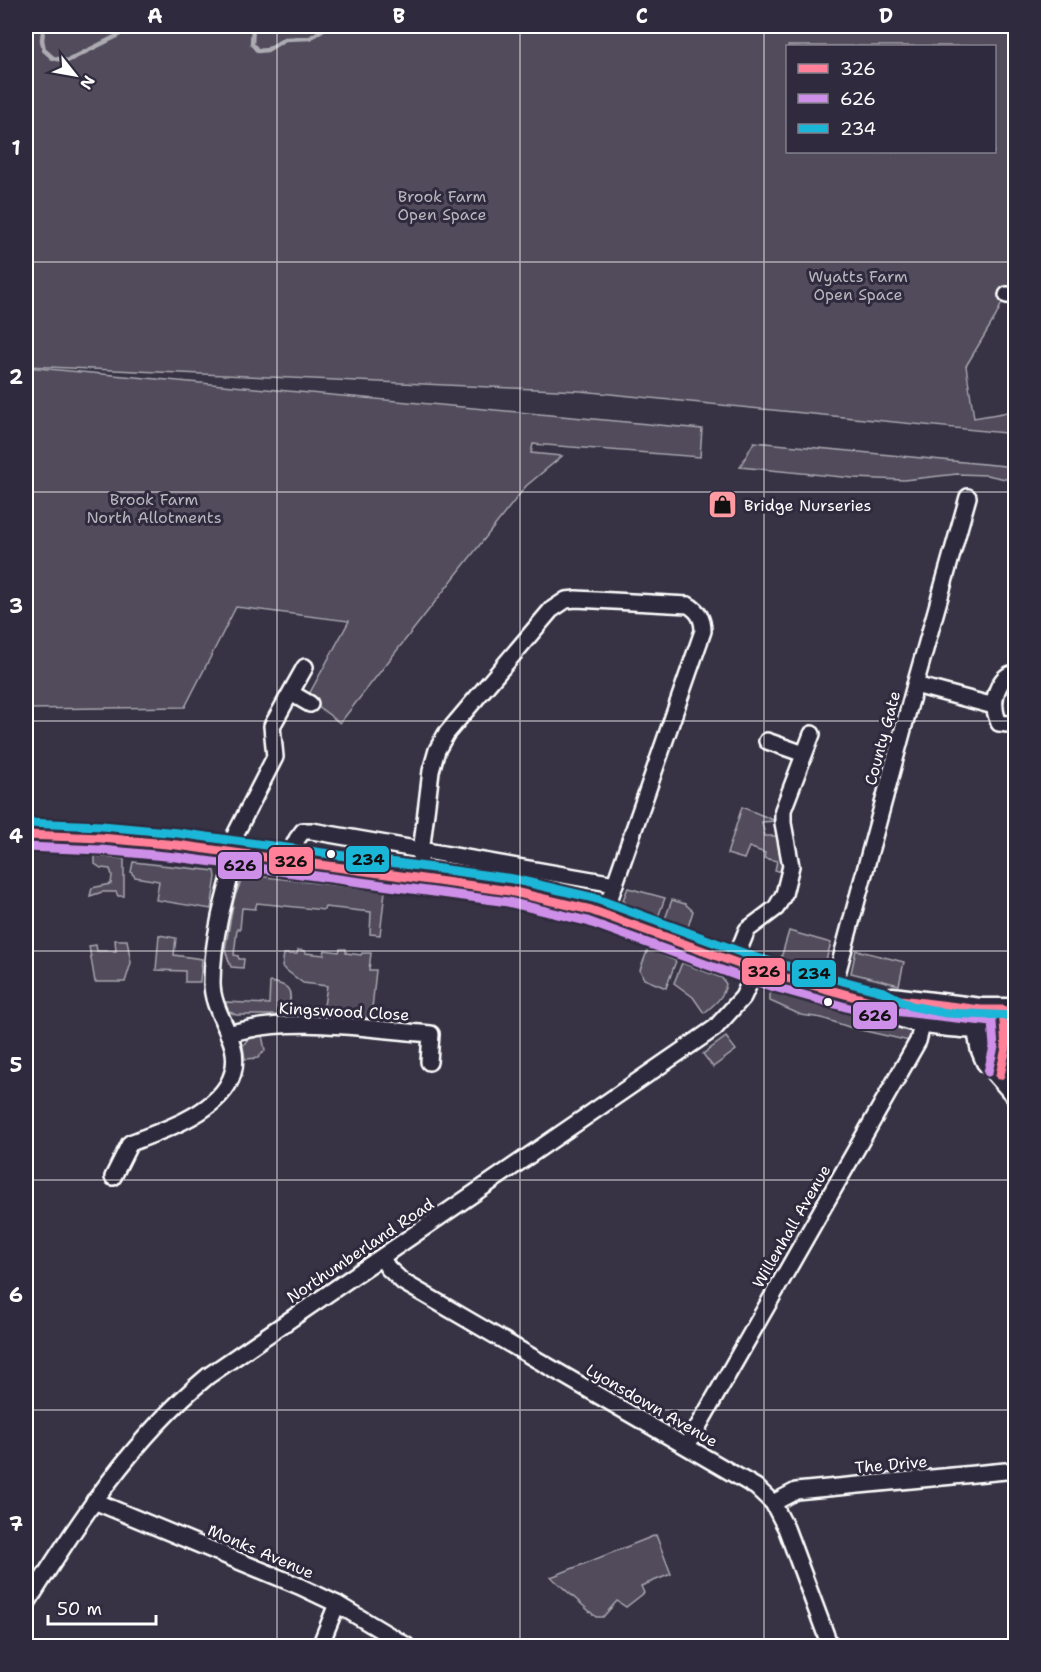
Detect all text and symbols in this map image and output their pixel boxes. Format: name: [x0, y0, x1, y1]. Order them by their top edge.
text: A: [147, 3, 163, 29]
text: B: [393, 3, 405, 29]
text: C: [636, 3, 648, 29]
text: D: [879, 3, 893, 29]
north arrow: [45, 45, 105, 105]
legend: [786, 45, 996, 153]
text: 326: [840, 57, 876, 81]
text: N: [75, 72, 100, 93]
text: 626: [840, 87, 876, 111]
text: 234: [840, 117, 876, 141]
text: 1: [11, 135, 21, 161]
park label: Brook Farm Open Space: [397, 186, 487, 225]
park label: Wyatts Farm Open Space: [808, 266, 908, 305]
text: 2: [9, 364, 23, 390]
park label: Brook Farm North Allotments: [86, 489, 222, 528]
shop icon: Bridge Nurseries: [707, 489, 739, 521]
place label: Bridge Nurseries: [744, 495, 872, 516]
text: 3: [9, 593, 23, 619]
street label: County Gate: [860, 689, 905, 788]
text: 4: [9, 823, 23, 849]
line badge: 234: [345, 845, 390, 873]
line badge: 326: [268, 846, 314, 875]
unlabelled marker: [325, 848, 337, 860]
text: 234: [351, 849, 385, 870]
line badge: 626: [217, 851, 263, 880]
text: 326: [275, 851, 307, 872]
text: 626: [224, 855, 256, 876]
line badge: 326: [741, 957, 786, 986]
line badge: 234: [791, 959, 837, 988]
text: 326: [748, 961, 780, 982]
text: 234: [797, 963, 831, 984]
unlabelled marker: [822, 996, 834, 1008]
street label: Kingswood Close: [278, 998, 410, 1025]
line badge: 626: [852, 1001, 898, 1030]
text: 626: [859, 1005, 891, 1026]
text: 5: [10, 1052, 22, 1078]
street label: Willenhall Avenue: [748, 1161, 835, 1292]
street label: Northumberland Road: [282, 1193, 438, 1308]
text: 6: [9, 1282, 23, 1308]
street label: Lyonsdown Avenue: [582, 1359, 722, 1452]
street label: The Drive: [854, 1451, 928, 1478]
text: 7: [9, 1511, 23, 1537]
street label: Monks Avenue: [204, 1520, 317, 1583]
scale bar: [48, 1588, 156, 1626]
text: 50 m: [57, 1597, 102, 1621]

